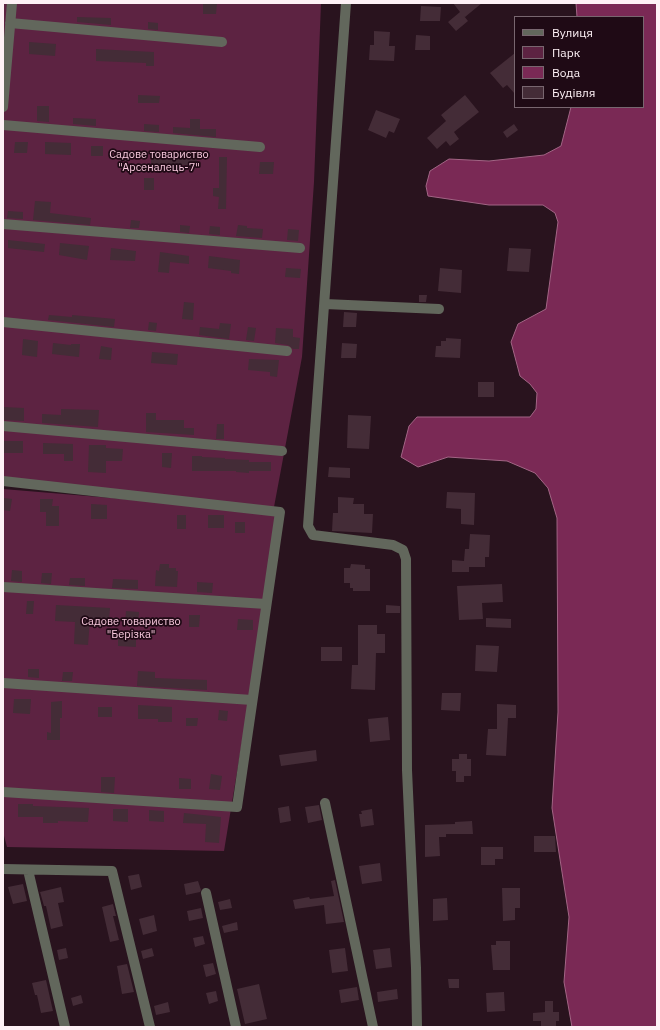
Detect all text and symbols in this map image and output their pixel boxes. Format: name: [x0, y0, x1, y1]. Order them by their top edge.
legend: [514, 16, 644, 108]
text: Вулиця: [552, 25, 593, 40]
text: Парк: [552, 45, 580, 60]
text: Вода: [552, 65, 580, 80]
text: Будівля: [552, 85, 595, 100]
park label: Садове товариство "Арсеналець-7": [109, 148, 209, 174]
park label: Садове товариство "Берізка": [81, 615, 181, 641]

